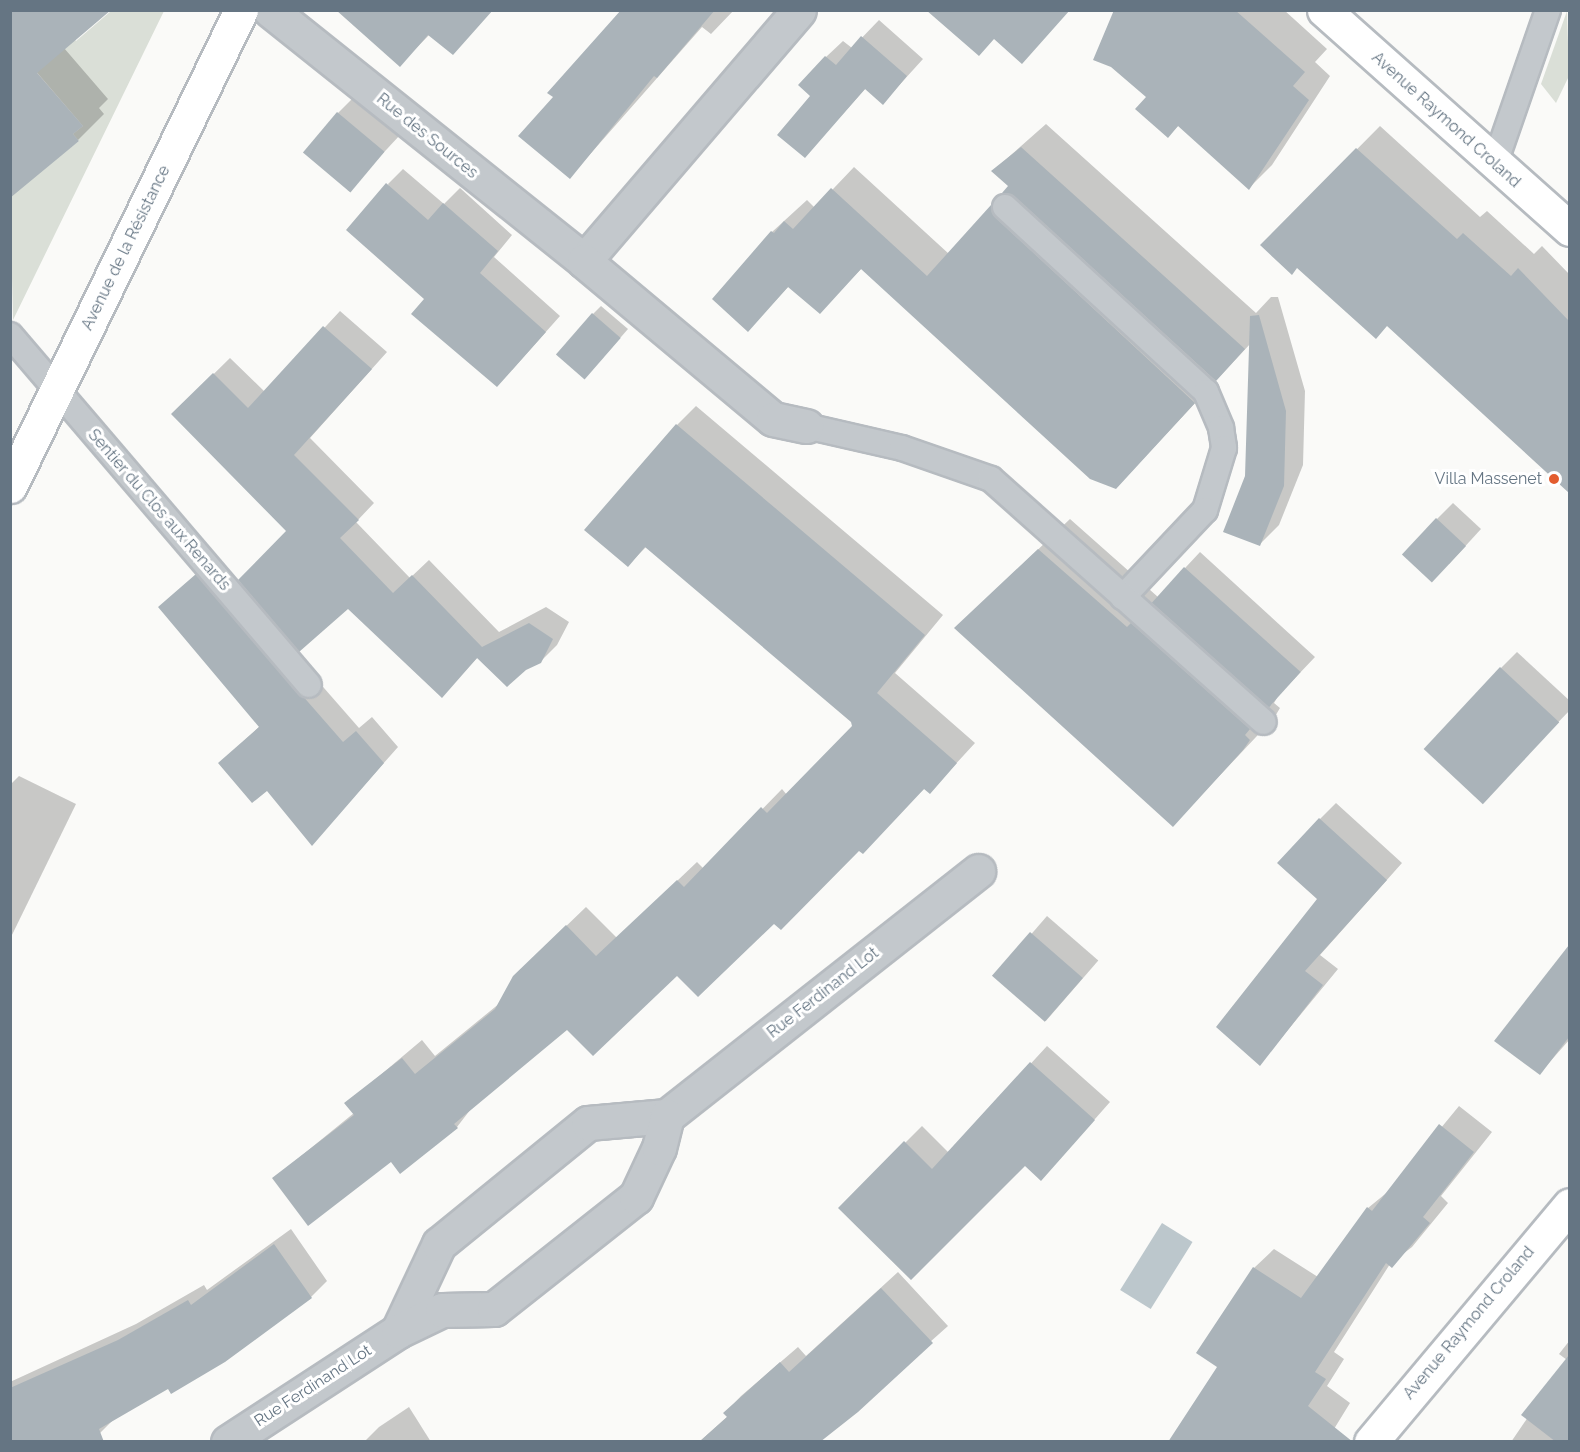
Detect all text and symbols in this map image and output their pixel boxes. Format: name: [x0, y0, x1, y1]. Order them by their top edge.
street label: Avenue Raymond Croland: [1368, 48, 1524, 192]
street label: Rue des Sources: [373, 89, 481, 183]
street label: Avenue de la Résistance: [78, 163, 174, 333]
street label: Sentier du Clos aux Renards: [84, 425, 234, 595]
place label: Villa Massenet: [1435, 469, 1542, 489]
marker: Villa Massenet: [1547, 472, 1561, 486]
street label: Rue Ferdinand Lot: [764, 944, 882, 1042]
street label: Avenue Raymond Croland: [1399, 1243, 1539, 1403]
street label: Rue Ferdinand Lot: [251, 1341, 375, 1431]

